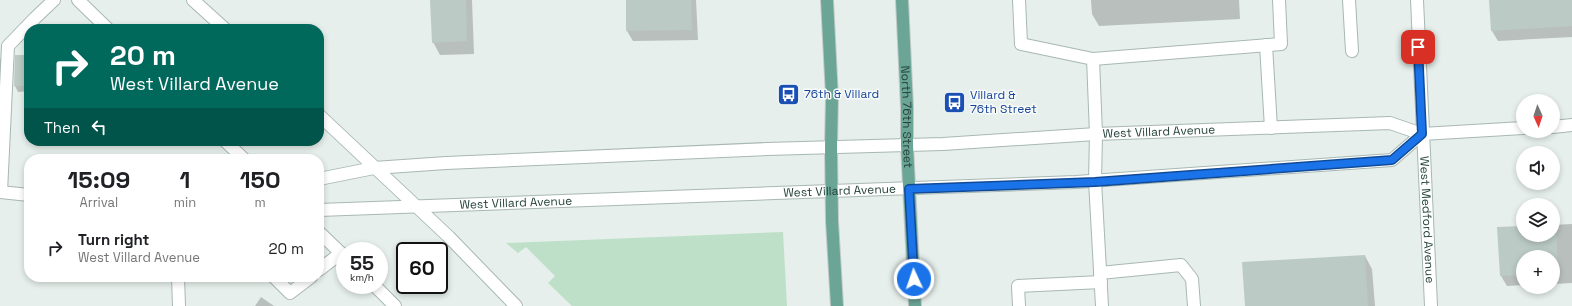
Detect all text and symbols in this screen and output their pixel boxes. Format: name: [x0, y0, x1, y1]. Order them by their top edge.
pin: [1401, 30, 1435, 64]
icon: arrive: [1407, 36, 1429, 58]
text: 20 m: [110, 37, 176, 73]
icon: right: [44, 40, 96, 92]
street label: North 76th Street: [897, 65, 916, 169]
text: West Villard Avenue: [110, 72, 279, 95]
bus stop icon: 76th & Villard: [775, 81, 801, 107]
place label: 76th & Villard: [804, 86, 879, 102]
place label: Villard & 76th Street: [970, 87, 1037, 117]
bus stop icon: Villard & 76th Street: [942, 89, 968, 115]
north arrow: [1516, 94, 1560, 138]
map controls: [1516, 94, 1560, 294]
icon: left: [88, 116, 110, 138]
text: Then: [44, 118, 80, 137]
street label: West Villard Avenue: [1102, 122, 1216, 142]
button: sound: [1516, 146, 1560, 190]
street label: West Medford Avenue: [1416, 156, 1438, 284]
text: 15:09: [68, 164, 130, 195]
text: 1: [180, 164, 190, 195]
text: 150: [240, 164, 280, 195]
street label: West Villard Avenue: [783, 181, 896, 201]
street label: West Villard Avenue: [459, 193, 572, 213]
text: Arrival: [80, 194, 118, 211]
text: min: [174, 194, 196, 211]
text: m: [254, 194, 266, 211]
button: layers: [1516, 198, 1560, 242]
text: Turn right: [78, 230, 149, 249]
icon: right: [44, 237, 66, 259]
text: 20 m: [269, 239, 304, 258]
speed limit sign: 60: [396, 242, 448, 294]
text: West Villard Avenue: [78, 249, 200, 266]
text: 55: [350, 250, 374, 276]
button: +: [1516, 250, 1560, 294]
position arrow: [893, 258, 935, 300]
text: km/h: [350, 271, 374, 284]

